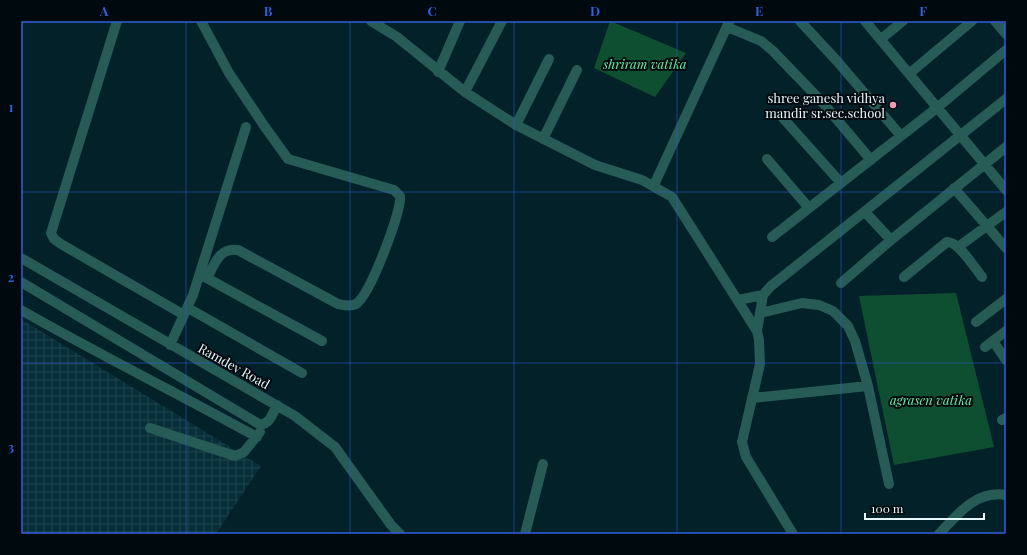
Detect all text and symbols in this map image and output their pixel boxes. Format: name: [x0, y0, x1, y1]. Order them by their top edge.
text: A: [99, 2, 109, 19]
text: B: [264, 2, 273, 19]
text: C: [427, 2, 437, 19]
text: D: [590, 2, 600, 19]
text: E: [755, 2, 763, 19]
text: F: [919, 2, 927, 19]
park label: shriram vatika: [602, 55, 687, 72]
place label: shree ganesh vidhya mandir sr.sec.school: [765, 89, 886, 121]
text: 1: [9, 98, 14, 115]
marker: shree ganesh vidhya mandir sr.sec.school: [888, 100, 898, 110]
text: 2: [8, 268, 15, 285]
street label: Ramdev Road: [195, 339, 273, 392]
park label: agrasen vatika: [890, 391, 972, 408]
text: 3: [8, 438, 14, 455]
scale bar: [865, 495, 984, 521]
text: 100 m: [871, 500, 904, 516]

